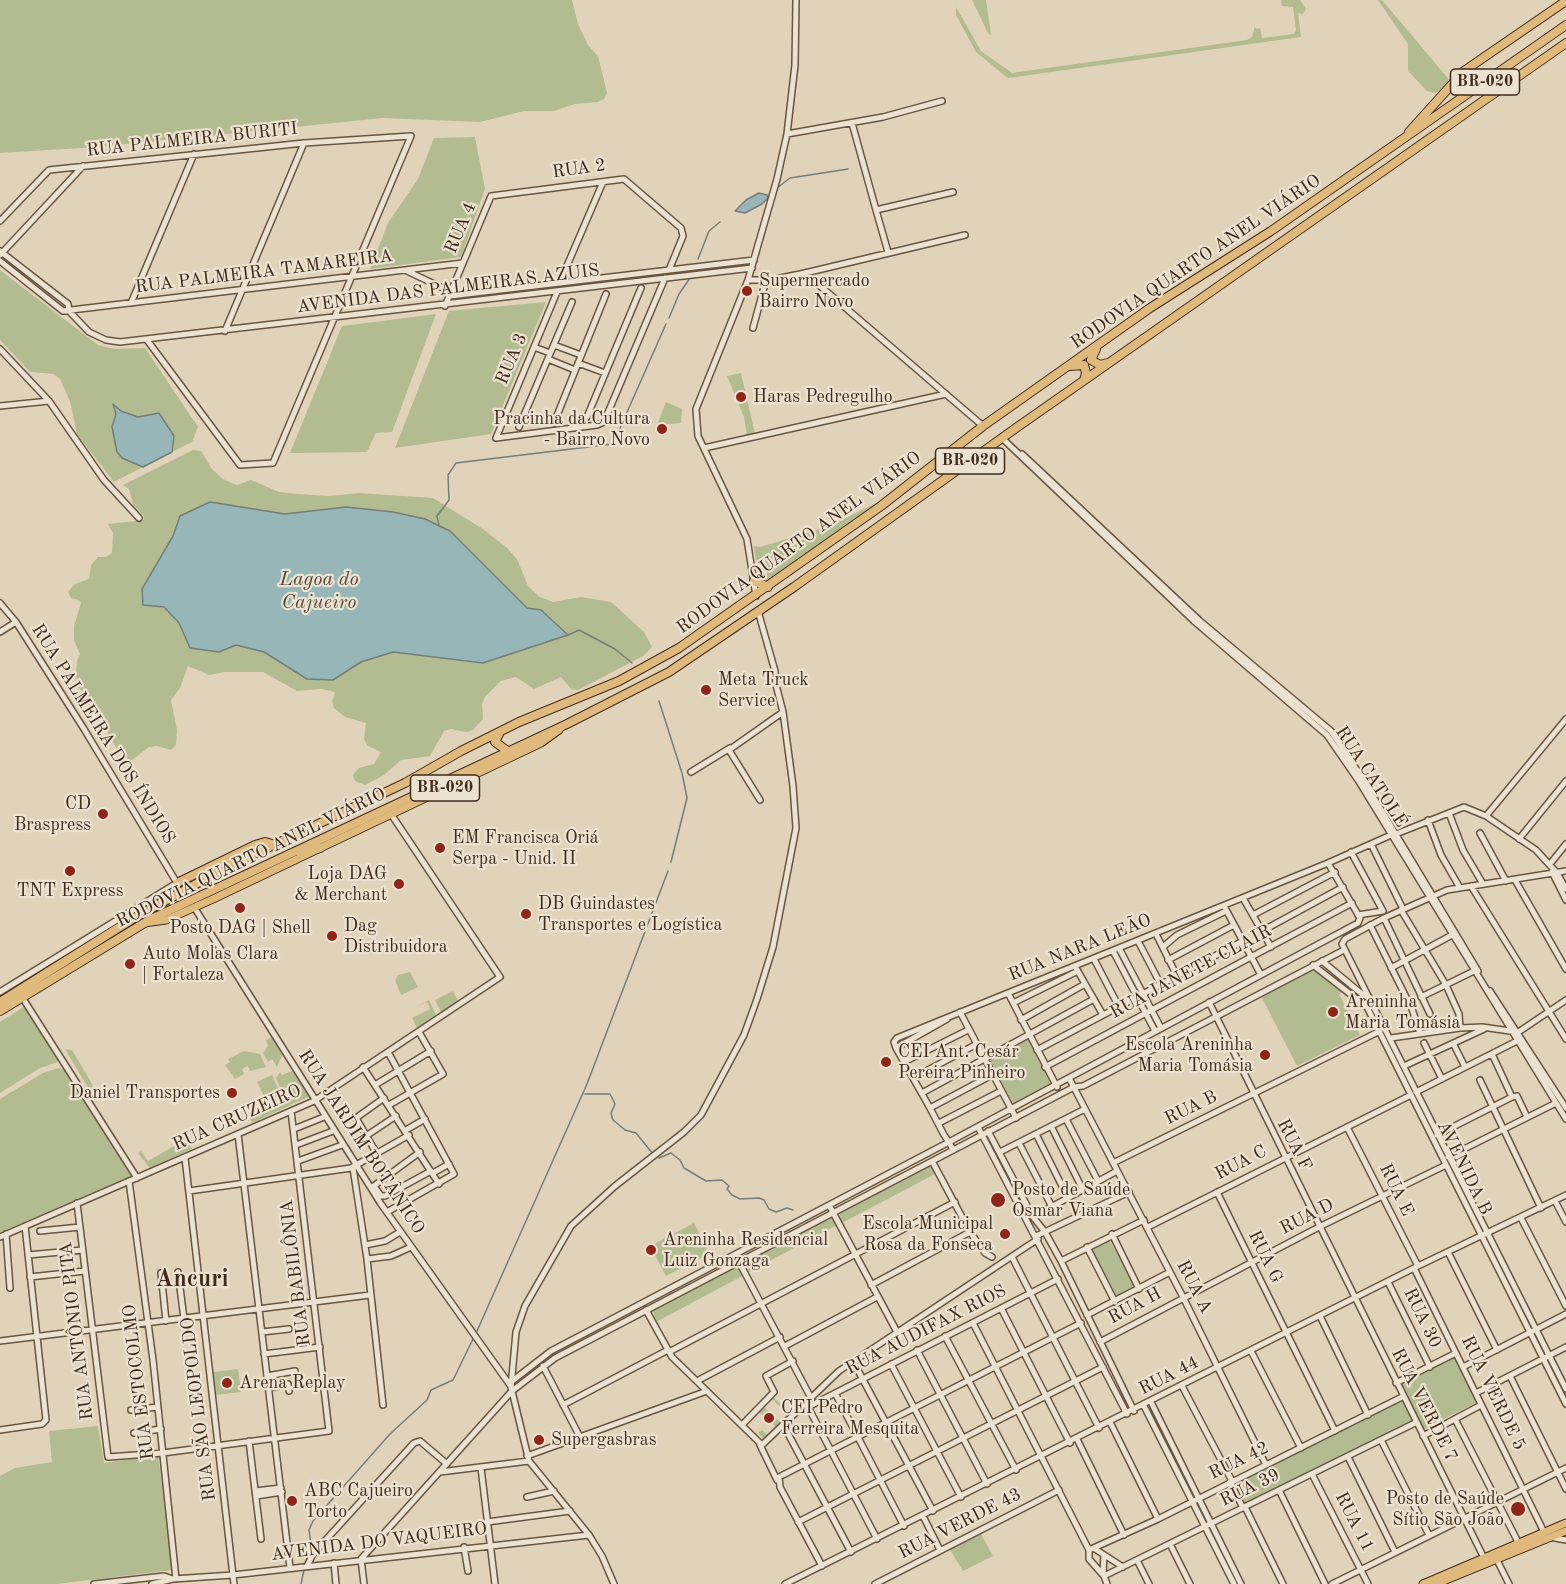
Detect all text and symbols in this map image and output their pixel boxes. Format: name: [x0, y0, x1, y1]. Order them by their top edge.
road number: BR-020: [1450, 69, 1520, 95]
street label: RUA PALMEIRA BURITI: [85, 118, 299, 162]
street label: RUA 2: [551, 155, 607, 183]
street label: RODOVIA QUARTO ANEL VIÁRIO: [1067, 170, 1325, 354]
street label: RUA 4: [441, 199, 481, 257]
street label: RUA PALMEIRA TAMAREIRA: [134, 245, 394, 299]
street label: AVENIDA DAS PALMEIRAS AZUIS: [296, 260, 600, 318]
place label: Supermercado Bairro Novo: [759, 270, 870, 312]
marker: Supermercado Bairro Novo: [740, 284, 754, 298]
street label: RUA 3: [492, 330, 532, 388]
place label: Haras Pedregulho: [753, 386, 893, 408]
marker: Haras Pedregulho: [734, 390, 748, 404]
place label: Pracinha da Cultura - Bairro Novo: [493, 408, 650, 450]
marker: Pracinha da Cultura - Bairro Novo: [655, 422, 669, 436]
street label: RODOVIA QUARTO ANEL VIÁRIO: [673, 447, 925, 639]
road number: BR-020: [936, 448, 1004, 474]
water label: Lagoa do Cajueiro: [279, 568, 359, 615]
street label: RUA PALMEIRA DOS ÍNDIOS: [26, 620, 180, 848]
place label: Meta Truck Service: [718, 669, 809, 712]
marker: Meta Truck Service: [699, 683, 713, 697]
street label: RUA CATOLÉ: [1330, 722, 1412, 832]
road number: BR-020: [410, 775, 480, 801]
street label: RODOVIA QUARTO ANEL VIÁRIO: [113, 783, 389, 933]
place label: CD Braspress: [14, 793, 91, 836]
marker: CD Braspress: [96, 807, 110, 821]
place label: EM Francisca Oriá Serpa - Unid. II: [452, 827, 599, 870]
marker: EM Francisca Oriá Serpa - Unid. II: [433, 841, 447, 855]
place label: Loja DAG & Merchant: [295, 863, 387, 906]
marker: TNT Express: [63, 864, 77, 878]
marker: Loja DAG & Merchant: [392, 877, 406, 891]
place label: TNT Express: [17, 880, 123, 902]
place label: DB Guindastes Transportes e Logística: [538, 893, 722, 936]
marker: Posto DAG | Shell: [233, 901, 247, 915]
marker: DB Guindastes Transportes e Logística: [519, 907, 533, 921]
street label: RUA NARA LEÃO: [1005, 910, 1155, 986]
place label: Dag Distribuidora: [344, 915, 448, 958]
place label: Posto DAG | Shell: [169, 917, 311, 939]
street label: RUA JANETE CLAIR: [1106, 920, 1276, 1024]
marker: Dag Distribuidora: [325, 929, 339, 943]
place label: Auto Molas Clara | Fortaleza: [142, 943, 278, 986]
marker: Auto Molas Clara | Fortaleza: [123, 957, 137, 971]
place label: Areninha Maria Tomásia: [1345, 991, 1460, 1034]
marker: Areninha Maria Tomásia: [1326, 1005, 1340, 1019]
place label: Escola Areninha Maria Tomásia: [1125, 1034, 1253, 1076]
place label: CEI Ant. Cesár Pereira Pinheiro: [898, 1041, 1025, 1084]
street label: RUA JARDIM BOTÂNICO: [293, 1046, 429, 1238]
marker: Escola Areninha Maria Tomásia: [1258, 1048, 1272, 1062]
marker: CEI Ant. Cesár Pereira Pinheiro: [879, 1055, 893, 1069]
street label: RUA CRUZEIRO: [169, 1080, 305, 1156]
place label: Daniel Transportes: [70, 1082, 220, 1104]
marker: Daniel Transportes: [225, 1086, 239, 1100]
street label: RUA B: [1161, 1086, 1221, 1130]
street label: RUA F: [1272, 1115, 1316, 1175]
street label: AVENIDA B: [1432, 1117, 1496, 1219]
street label: RUA C: [1211, 1141, 1271, 1185]
street label: RUA E: [1374, 1160, 1418, 1220]
place label: Posto de Saúde Osmar Viana: [1012, 1179, 1130, 1222]
marker: Posto de Saúde Osmar Viana: [989, 1191, 1007, 1209]
street label: RUA D: [1277, 1194, 1337, 1240]
street label: RUA BABILÔNIA: [276, 1198, 316, 1348]
place label: Escola Municipal Rosa da Fonseca: [862, 1213, 993, 1256]
marker: Escola Municipal Rosa da Fonseca: [998, 1227, 1012, 1241]
street label: RUA G: [1243, 1227, 1287, 1287]
place label: Areninha Residencial Luiz Gonzaga: [663, 1229, 828, 1272]
street label: RUA ANTÔNIO PITA: [55, 1241, 99, 1421]
marker: Areninha Residencial Luiz Gonzaga: [644, 1243, 658, 1257]
street label: RUA A: [1171, 1257, 1217, 1317]
district label: Ancuri: [155, 1266, 229, 1294]
street label: RUA AUDIFAX RIOS: [842, 1280, 1010, 1380]
street label: RUA H: [1105, 1283, 1165, 1329]
street label: RUA 30: [1398, 1284, 1446, 1352]
street label: RUA ESTOCOLMO: [119, 1303, 159, 1461]
street label: RUA SÃO LEOPOLDO: [177, 1316, 221, 1502]
street label: RUA VERDE 5: [1456, 1332, 1530, 1454]
street label: RUA VERDE 7: [1386, 1345, 1462, 1465]
street label: RUA 44: [1135, 1352, 1203, 1400]
place label: Arena Replay: [239, 1372, 346, 1394]
marker: Arena Replay: [220, 1376, 234, 1390]
place label: CEI Pedro Ferreira Mesquita: [781, 1397, 919, 1440]
marker: CEI Pedro Ferreira Mesquita: [762, 1411, 776, 1425]
place label: Supergasbras: [551, 1429, 656, 1451]
marker: Supergasbras: [532, 1433, 546, 1447]
street label: RUA 42: [1205, 1437, 1273, 1485]
street label: RUA 39: [1216, 1464, 1284, 1512]
place label: ABC Cajueiro Torto: [304, 1480, 413, 1522]
street label: RUA VERDE 43: [895, 1484, 1025, 1564]
street label: RUA 11: [1330, 1488, 1378, 1556]
place label: Posto de Saúde Sítio São João: [1386, 1488, 1504, 1530]
marker: ABC Cajueiro Torto: [285, 1494, 299, 1508]
marker: Posto de Saúde Sítio São João: [1509, 1500, 1527, 1518]
street label: AVENIDA DO VAQUEIRO: [270, 1518, 488, 1566]

